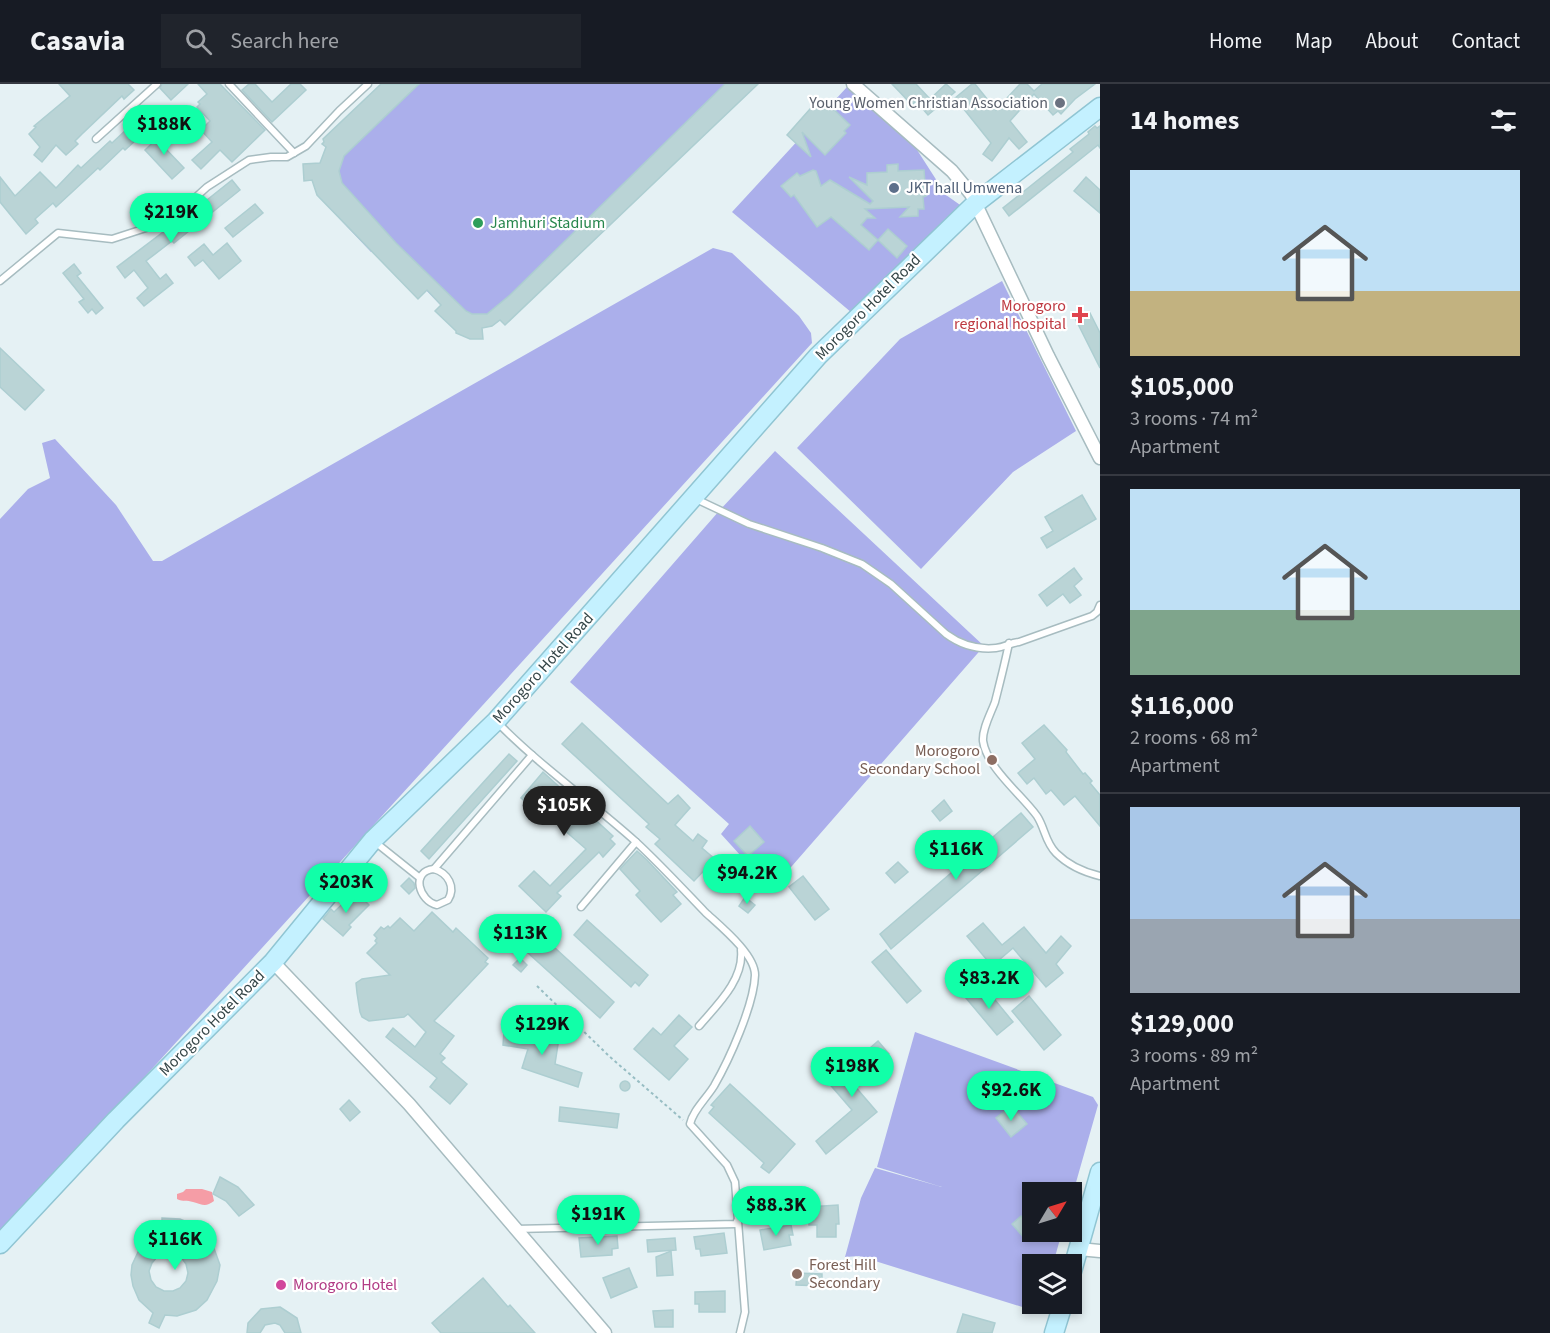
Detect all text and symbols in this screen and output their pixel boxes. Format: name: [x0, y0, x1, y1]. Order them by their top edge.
search box: [161, 14, 581, 68]
text: Casavia: [30, 21, 125, 61]
icon: search: [182, 25, 215, 58]
text: Search here: [230, 25, 339, 57]
text: Home: [1209, 26, 1262, 56]
text: Map: [1295, 26, 1333, 56]
text: About: [1366, 26, 1418, 56]
text: Contact: [1451, 26, 1520, 56]
place label: Young Women Christian Association: [808, 92, 1048, 114]
marker: Young Women Christian Association: [1053, 96, 1067, 110]
text: 14 homes: [1130, 102, 1239, 139]
icon: filters: [1487, 104, 1520, 137]
pin: $188K: [122, 105, 206, 156]
text: $188K: [137, 110, 191, 138]
place label: JKT hall Umwena: [906, 177, 1022, 199]
marker: JKT hall Umwena: [887, 181, 901, 195]
pin: $219K: [129, 193, 213, 244]
text: $219K: [144, 198, 198, 226]
icon: home: [1271, 209, 1379, 317]
place label: Jamhuri Stadium: [490, 212, 605, 234]
marker: Jamhuri Stadium: [471, 216, 485, 230]
street label: Morogoro Hotel Road: [810, 249, 926, 365]
place label: Morogoro regional hospital: [954, 295, 1066, 335]
marker: Morogoro regional hospital: [1071, 306, 1089, 324]
text: $105,000: [1130, 368, 1234, 405]
text: 3 rooms · 74 m²: [1130, 405, 1258, 433]
text: Apartment: [1130, 433, 1220, 461]
icon: home: [1271, 528, 1379, 636]
street label: Morogoro Hotel Road: [487, 608, 599, 728]
text: $116,000: [1130, 687, 1234, 724]
text: 2 rooms · 68 m²: [1130, 724, 1258, 752]
place label: Morogoro Secondary School: [860, 740, 980, 780]
text: Apartment: [1130, 752, 1220, 780]
marker: Morogoro Secondary School: [985, 753, 999, 767]
pin: $105K: [522, 786, 606, 837]
text: $105K: [537, 791, 591, 819]
pin: $116K: [914, 830, 998, 881]
text: $116K: [929, 835, 983, 863]
icon: home: [1271, 846, 1379, 954]
pin: $94.2K: [698, 854, 796, 905]
text: $94.2K: [717, 859, 777, 887]
pin: $203K: [304, 863, 388, 914]
text: $203K: [319, 868, 373, 896]
pin: $113K: [478, 914, 562, 965]
text: $113K: [493, 919, 547, 947]
pin: $83.2K: [940, 959, 1038, 1010]
text: $83.2K: [959, 964, 1019, 992]
street label: Morogoro Hotel Road: [154, 965, 270, 1081]
pin: $129K: [500, 1005, 584, 1056]
text: $129,000: [1130, 1005, 1234, 1042]
text: $129K: [515, 1010, 569, 1038]
text: 3 rooms · 89 m²: [1130, 1042, 1258, 1070]
pin: $198K: [810, 1047, 894, 1098]
text: $198K: [825, 1052, 879, 1080]
text: Apartment: [1130, 1070, 1220, 1098]
pin: $92.6K: [962, 1071, 1060, 1122]
text: $92.6K: [981, 1076, 1041, 1104]
north arrow: [1022, 1182, 1082, 1242]
map controls: [1022, 1182, 1082, 1314]
pin: $88.3K: [727, 1186, 825, 1237]
text: $88.3K: [746, 1191, 806, 1219]
pin: $191K: [556, 1195, 640, 1246]
text: $191K: [571, 1200, 625, 1228]
pin: $116K: [133, 1220, 217, 1271]
text: $116K: [148, 1225, 202, 1253]
place label: Forest Hill Secondary: [809, 1254, 881, 1294]
button: layers: [1022, 1254, 1082, 1314]
marker: Forest Hill Secondary: [790, 1267, 804, 1281]
place label: Morogoro Hotel: [293, 1274, 397, 1296]
marker: Morogoro Hotel: [274, 1278, 288, 1292]

